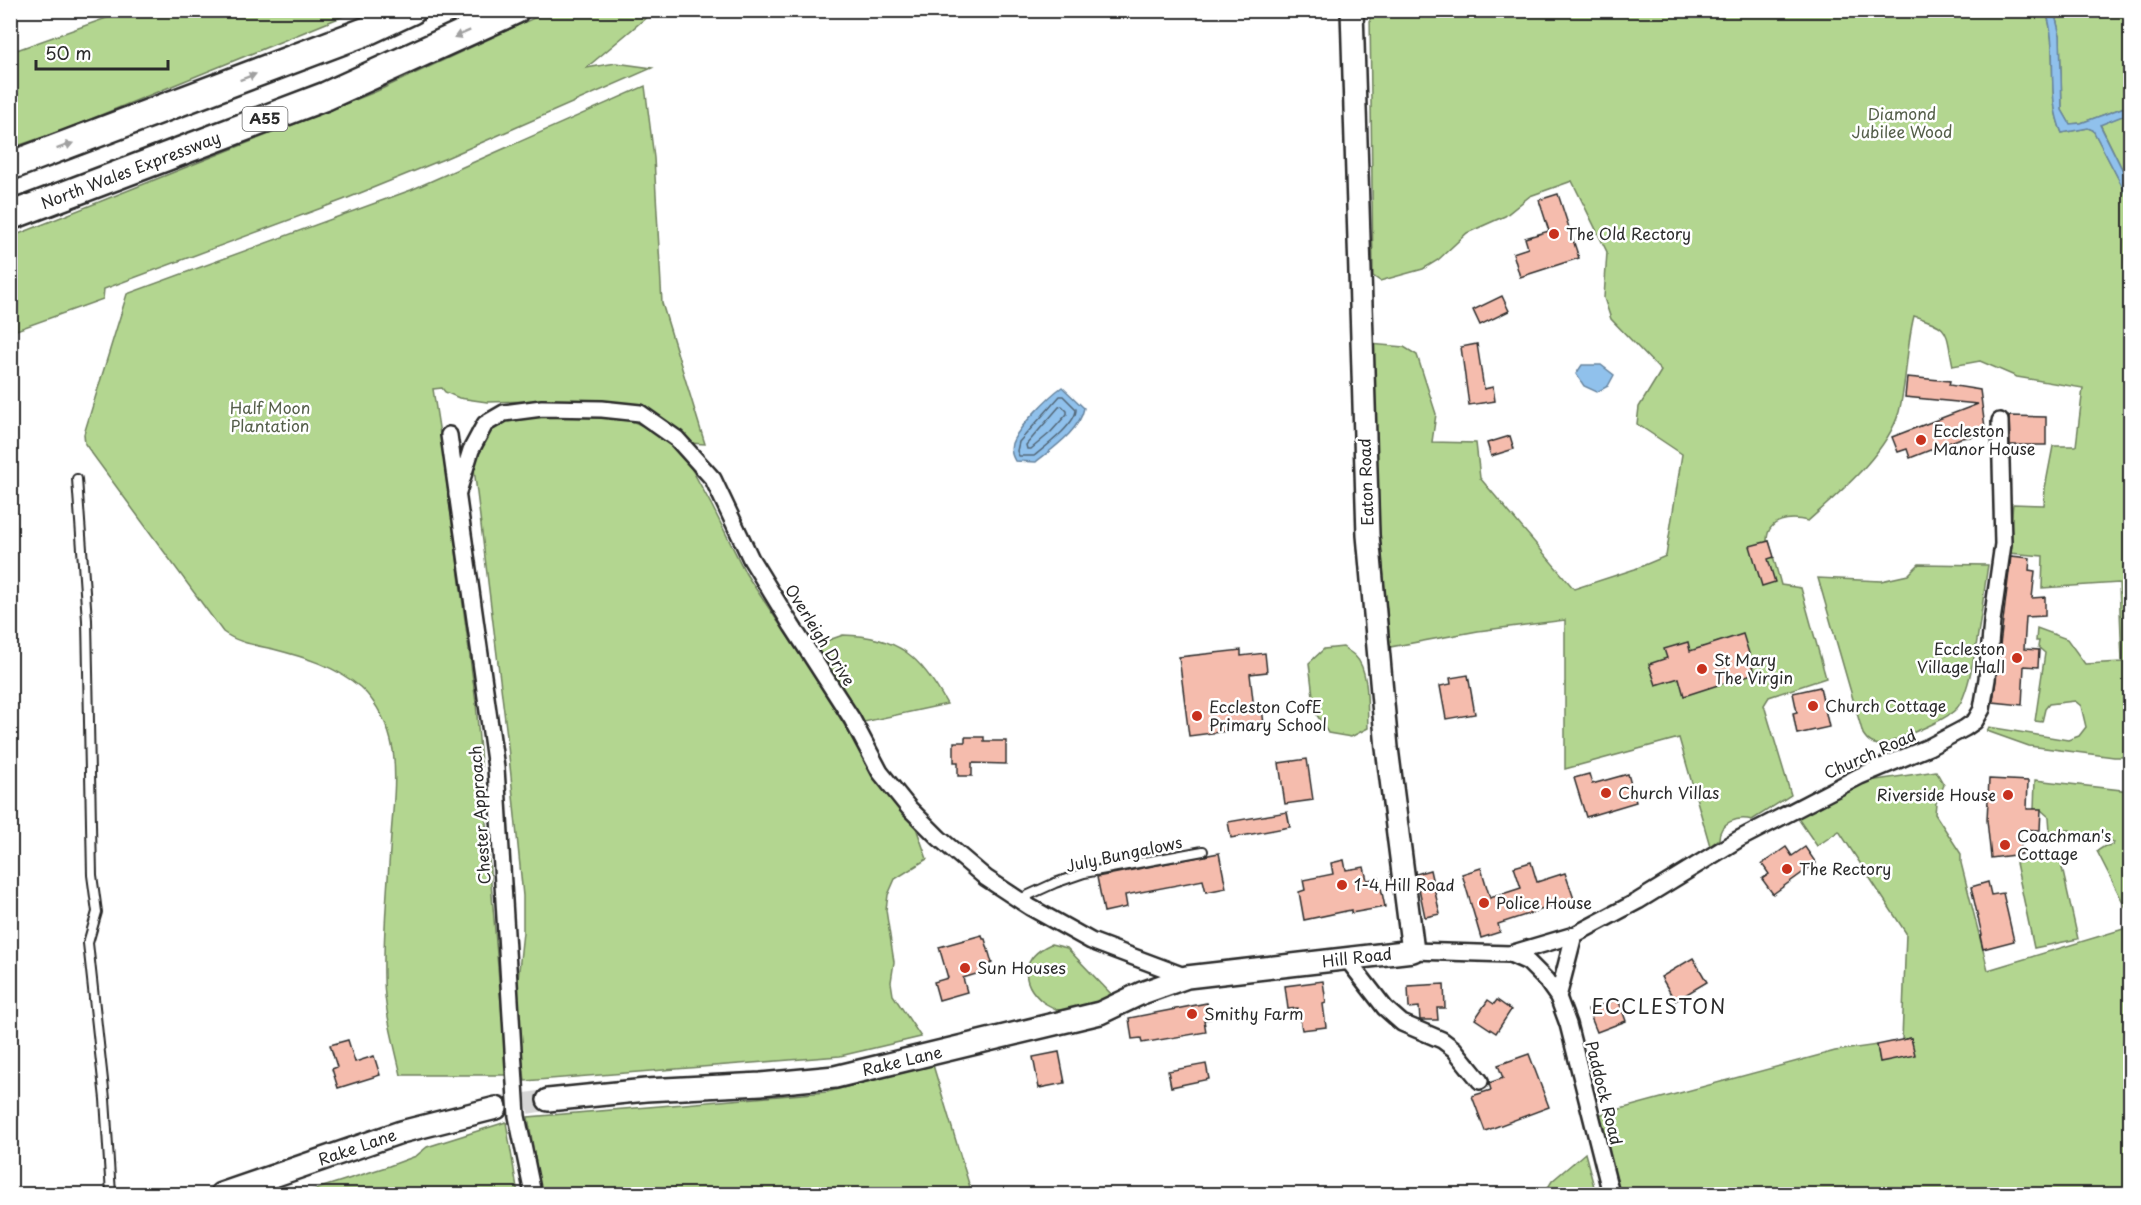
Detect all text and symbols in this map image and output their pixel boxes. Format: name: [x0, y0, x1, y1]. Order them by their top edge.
one-way arrow: [454, 30, 471, 39]
scale bar: [36, 33, 168, 71]
text: 50 m: [45, 39, 92, 66]
one-way arrow: [239, 71, 257, 81]
park label: Diamond Jubilee Wood: [1852, 101, 1952, 143]
road number: A55: [242, 107, 288, 131]
street label: North Wales Expressway: [37, 124, 223, 214]
one-way arrow: [57, 141, 75, 151]
place label: The Old Rectory: [1566, 221, 1691, 245]
marker: The Old Rectory: [1547, 227, 1561, 241]
park label: Half Moon Plantation: [230, 395, 310, 437]
place label: Eccleston Manor House: [1933, 418, 2036, 460]
marker: Eccleston Manor House: [1914, 433, 1928, 447]
street label: Eaton Road: [1351, 438, 1379, 526]
street label: Overleigh Drive: [780, 579, 862, 690]
place label: Eccleston Village Hall: [1917, 636, 2005, 678]
place label: St Mary The Virgin: [1714, 647, 1793, 689]
marker: Eccleston Village Hall: [2010, 651, 2024, 665]
marker: St Mary The Virgin: [1695, 662, 1709, 676]
place label: Church Cottage: [1825, 693, 1946, 717]
place label: Eccleston CofE Primary School: [1209, 694, 1327, 736]
marker: Church Cottage: [1806, 699, 1820, 713]
marker: Eccleston CofE Primary School: [1190, 709, 1204, 723]
street label: Church Road: [1820, 722, 1920, 784]
street label: Chester Approach: [462, 745, 496, 885]
place label: Church Villas: [1618, 780, 1719, 804]
place label: Riverside House: [1876, 782, 1996, 806]
marker: Church Villas: [1599, 786, 1613, 800]
marker: Riverside House: [2001, 788, 2015, 802]
place label: Coachman's Cottage: [2017, 823, 2111, 865]
street label: July Bungalows: [1064, 829, 1184, 877]
marker: Coachman's Cottage: [1998, 838, 2012, 852]
place label: The Rectory: [1799, 856, 1891, 880]
marker: The Rectory: [1780, 862, 1794, 876]
place label: 1-4 Hill Road: [1354, 872, 1455, 896]
marker: 1-4 Hill Road: [1335, 878, 1349, 892]
place label: Police House: [1496, 890, 1592, 914]
marker: Police House: [1477, 896, 1491, 910]
street label: Hill Road: [1321, 941, 1393, 972]
place label: Sun Houses: [977, 955, 1066, 979]
marker: Sun Houses: [958, 961, 972, 975]
district label: ECCLESTON: [1591, 991, 1727, 1021]
place label: Smithy Farm: [1204, 1001, 1303, 1025]
marker: Smithy Farm: [1185, 1007, 1199, 1021]
street label: Paddock Road: [1580, 1038, 1629, 1147]
street label: Rake Lane: [859, 1039, 944, 1081]
street label: Rake Lane: [314, 1122, 399, 1171]

